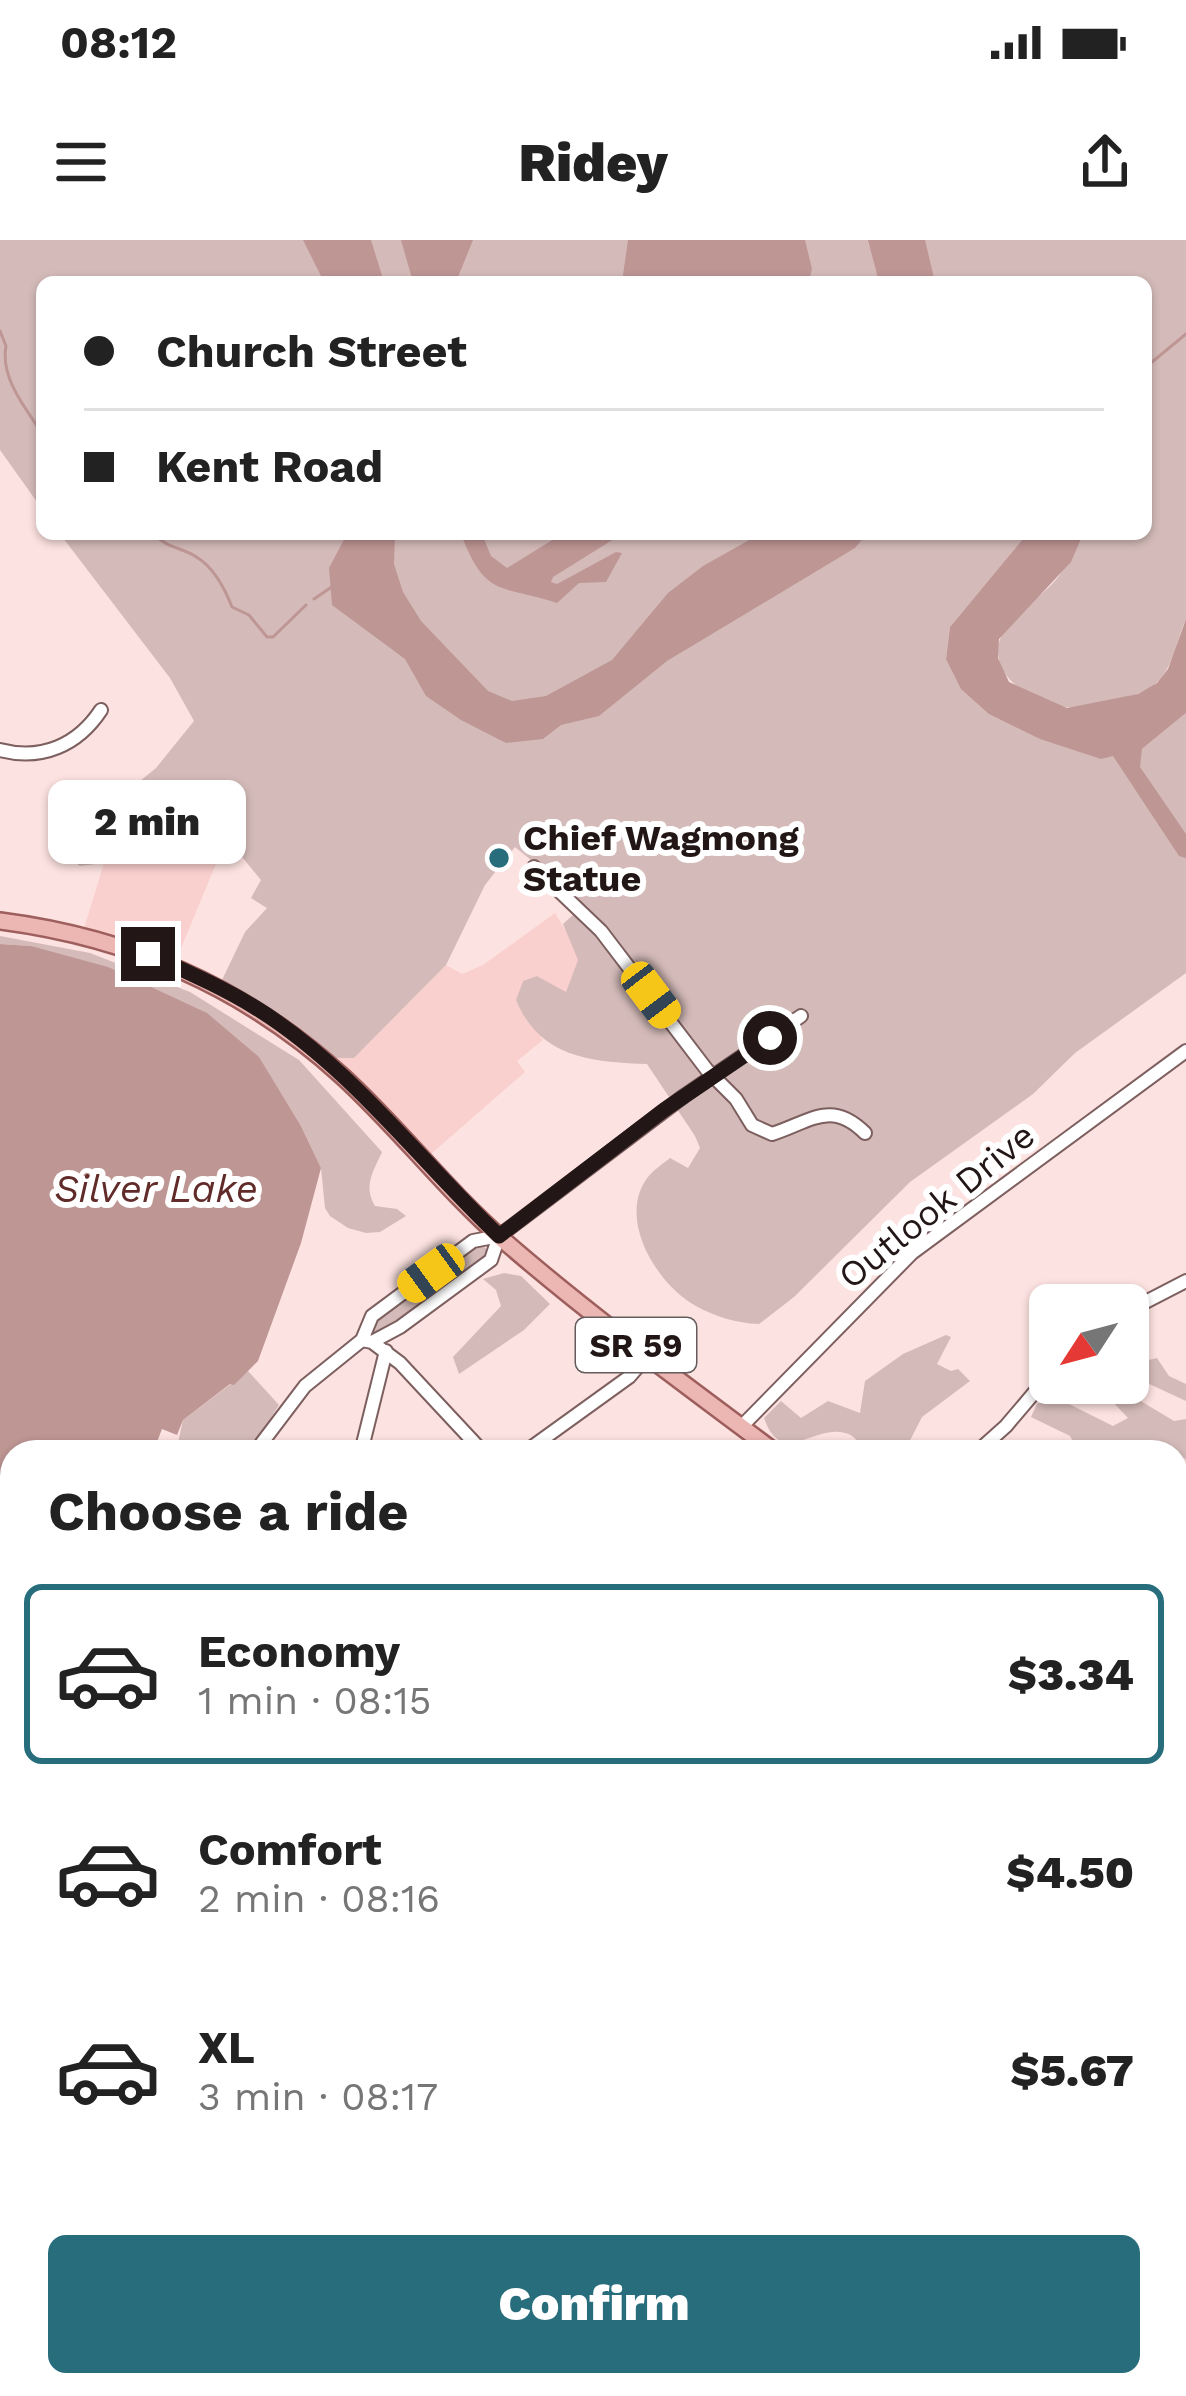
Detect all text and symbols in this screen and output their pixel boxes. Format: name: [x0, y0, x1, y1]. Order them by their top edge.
text: 08:12: [60, 16, 177, 69]
icon: menu: [48, 129, 114, 195]
icon: share: [1072, 129, 1138, 195]
text: Ridey: [518, 131, 668, 194]
text: Church Street: [156, 325, 467, 378]
text: Kent Road: [156, 440, 383, 493]
callout: 2 min: [49, 780, 247, 864]
text: 2 min: [94, 799, 200, 844]
place label: Chief Wagmong Statue: [523, 817, 800, 900]
marker: Chief Wagmong Statue: [486, 845, 512, 871]
route end: [121, 927, 175, 981]
car: [615, 955, 687, 1035]
route start: [743, 1011, 797, 1065]
street label: Outlook Drive: [830, 1114, 1043, 1298]
water label: Silver Lake: [54, 1166, 258, 1211]
car: [391, 1237, 471, 1309]
north arrow: [1029, 1284, 1149, 1404]
map controls: [1029, 1284, 1149, 1404]
road number: SR 59: [576, 1318, 696, 1372]
text: Choose a ride: [48, 1480, 409, 1543]
icon: car: [54, 1620, 162, 1728]
text: Economy: [198, 1625, 400, 1678]
text: $3.34: [1008, 1648, 1134, 1701]
text: 1 min · 08:15: [198, 1678, 431, 1723]
icon: car: [54, 1818, 162, 1926]
text: Comfort: [198, 1823, 382, 1876]
text: $4.50: [1006, 1846, 1134, 1899]
text: 2 min · 08:16: [198, 1876, 440, 1921]
icon: car: [54, 2016, 162, 2124]
text: XL: [198, 2021, 255, 2074]
text: $5.67: [1011, 2044, 1134, 2097]
text: 3 min · 08:17: [198, 2074, 438, 2119]
button: Confirm: [48, 2235, 1140, 2373]

